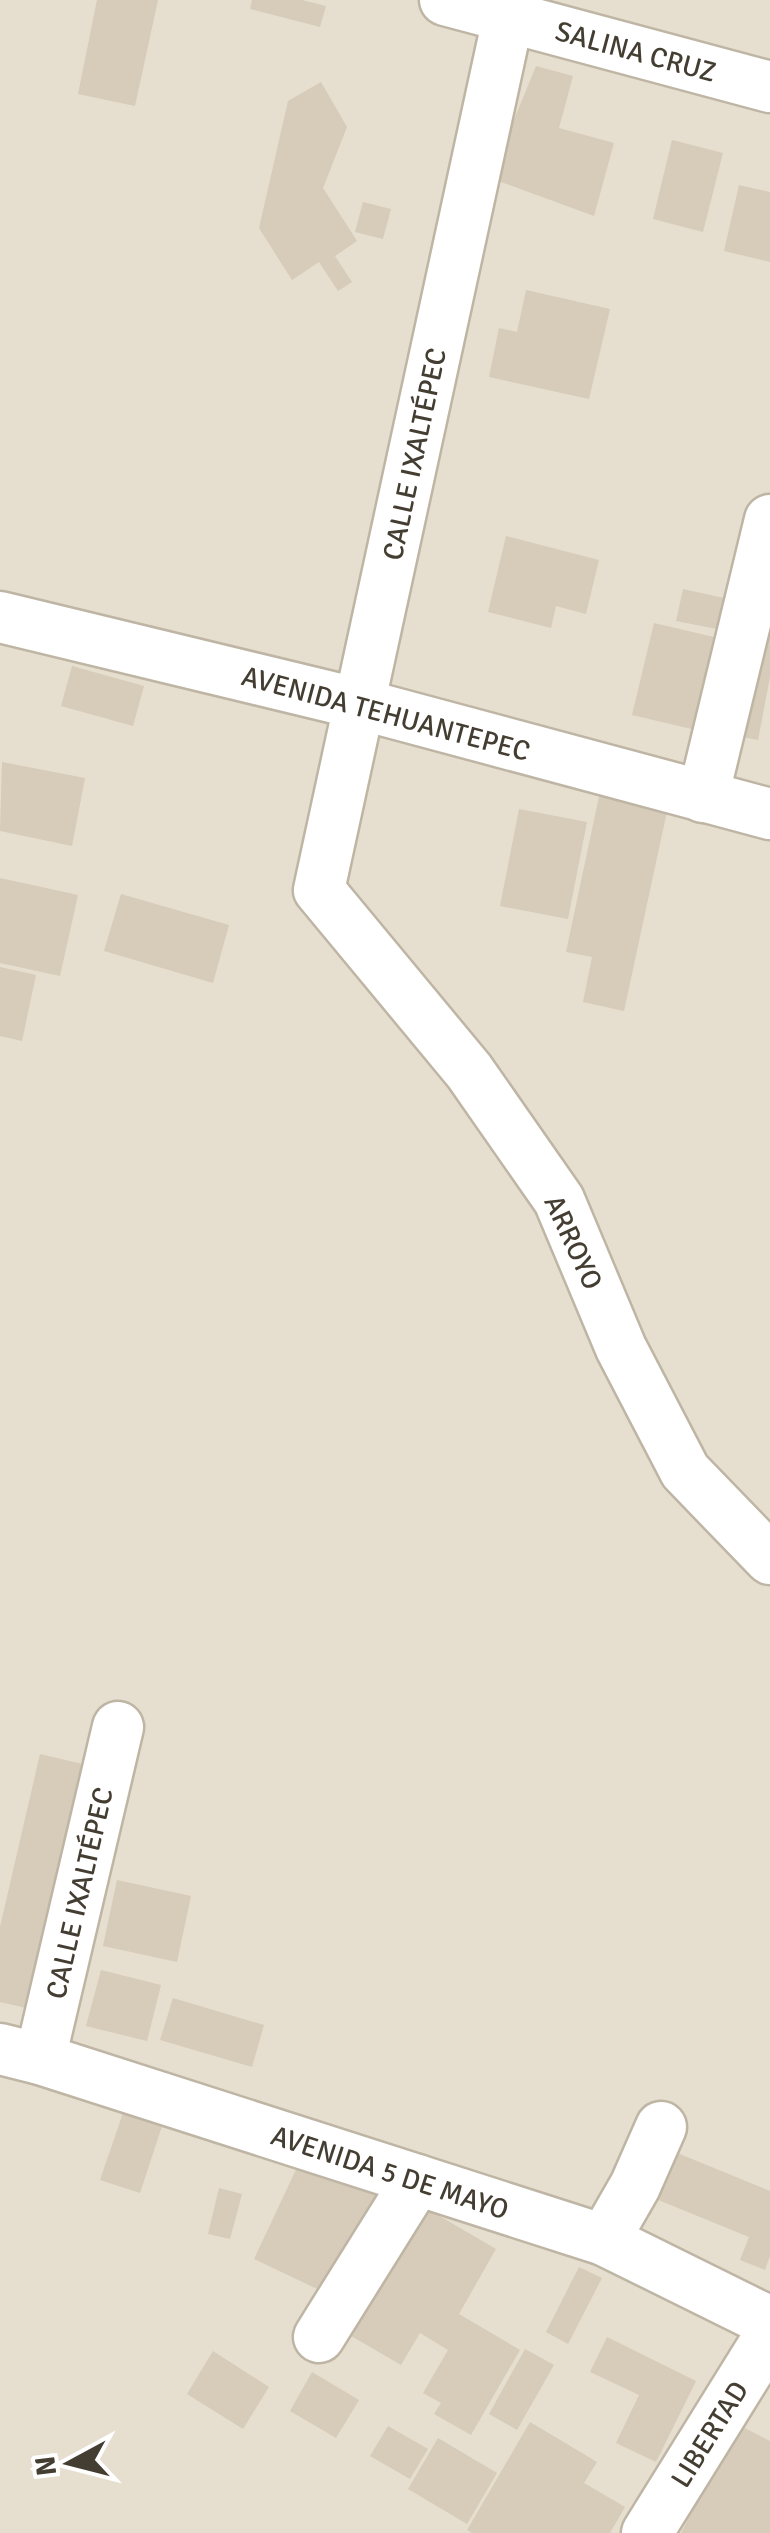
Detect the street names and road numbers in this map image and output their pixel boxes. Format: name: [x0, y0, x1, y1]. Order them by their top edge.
street label: SALINA CRUZ: [552, 14, 720, 90]
street label: CALLE IXALTÉPEC: [376, 345, 454, 563]
street label: AVENIDA TEHUANTEPEC: [238, 659, 534, 769]
street label: ARROYO: [536, 1190, 610, 1295]
street label: CALLE IXALTÉPEC: [39, 1784, 121, 2002]
street label: AVENIDA 5 DE MAYO: [267, 2119, 513, 2227]
street label: LIBERTAD: [664, 2375, 756, 2494]

